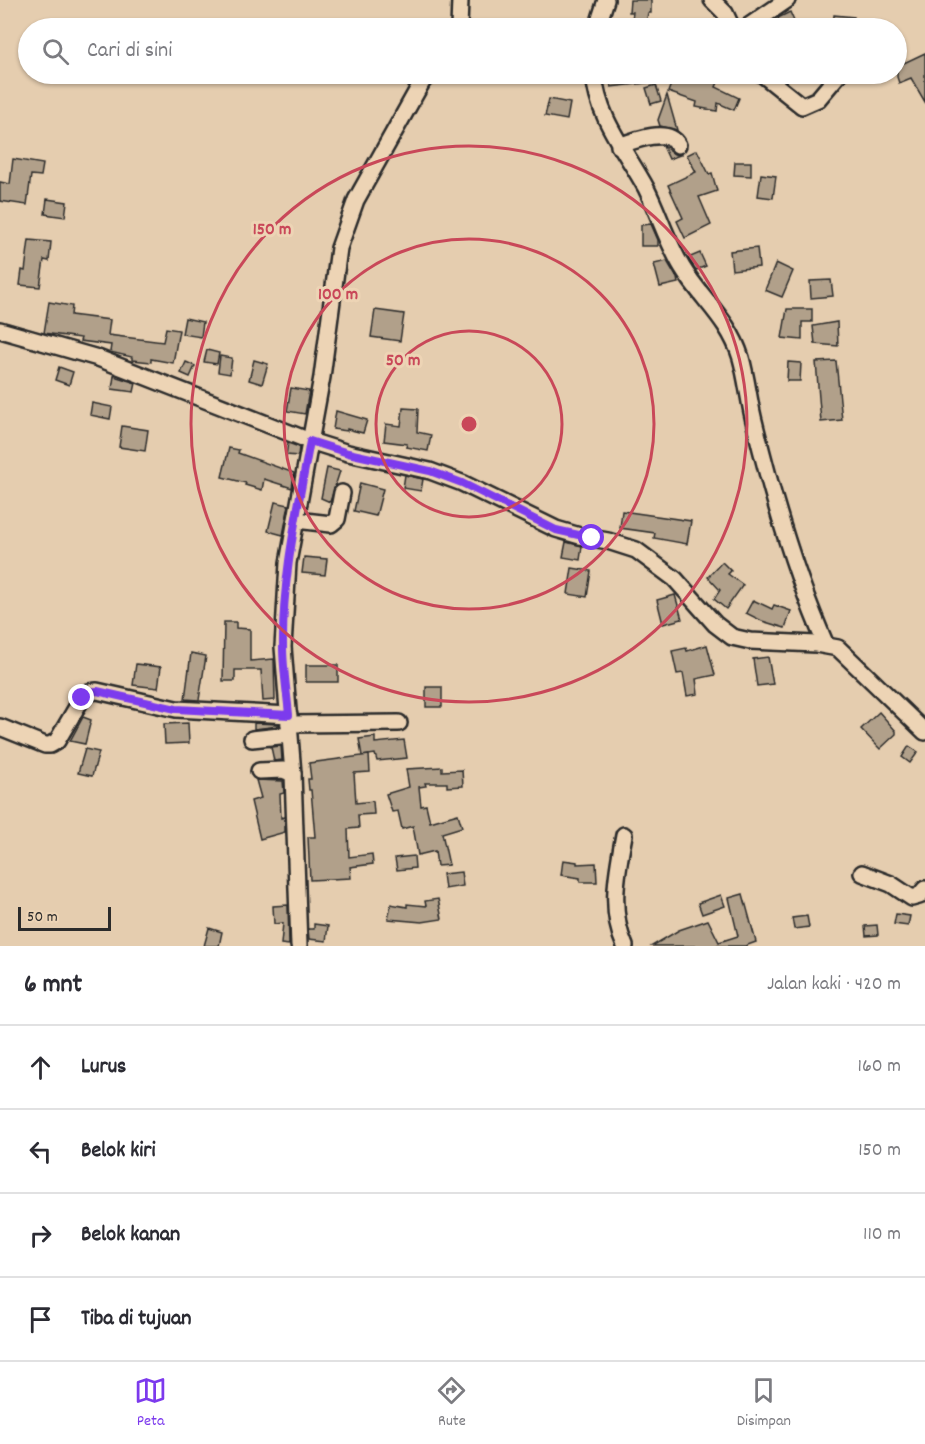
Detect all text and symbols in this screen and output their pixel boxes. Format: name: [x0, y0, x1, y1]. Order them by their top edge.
search box: [18, 18, 907, 84]
icon: search: [39, 35, 72, 68]
text: Cari di sini: [87, 36, 172, 67]
text: 150 m: [253, 218, 291, 243]
text: 100 m: [318, 283, 358, 308]
text: 50 m: [386, 349, 420, 374]
centre of rings: [459, 414, 479, 434]
route start: [578, 524, 604, 550]
route end: [68, 684, 94, 710]
scale bar: [18, 904, 111, 932]
text: 50 m: [27, 906, 58, 929]
text: 6 mnt: [24, 967, 82, 1004]
text: Jalan kaki · 420 m: [767, 971, 901, 999]
icon: ahead: [24, 1051, 57, 1084]
text: Lurus: [81, 1052, 126, 1083]
text: 160 m: [858, 1053, 901, 1081]
icon: left: [24, 1135, 57, 1168]
text: Belok kiri: [81, 1136, 155, 1167]
text: 150 m: [858, 1137, 901, 1165]
icon: right: [24, 1219, 57, 1252]
text: Belok kanan: [81, 1220, 180, 1251]
text: 110 m: [863, 1221, 901, 1249]
icon: arrive: [24, 1303, 57, 1336]
text: Tiba di tujuan: [81, 1304, 191, 1335]
tab: Peta: [134, 1374, 167, 1433]
tab: Rute: [435, 1374, 468, 1433]
tab: Disimpan: [737, 1374, 791, 1433]

